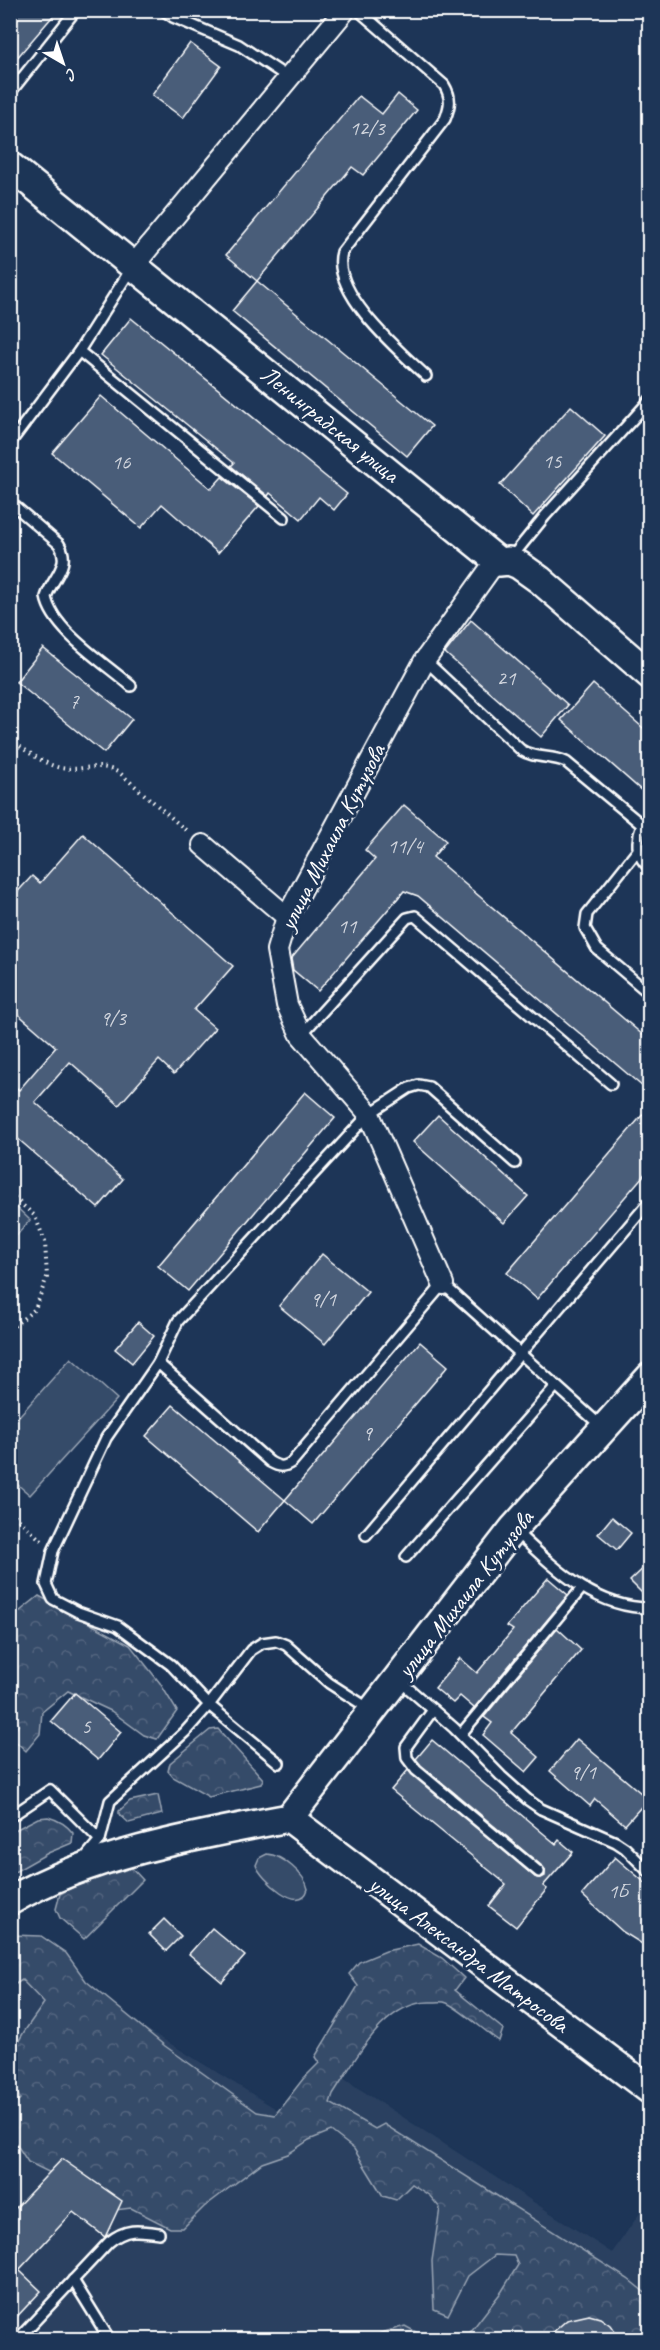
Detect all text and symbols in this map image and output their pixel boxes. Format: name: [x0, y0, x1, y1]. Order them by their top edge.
north arrow: [33, 33, 93, 93]
text: С: [61, 64, 81, 85]
house number: 12/3: [349, 115, 386, 141]
street label: Ленинградская улица: [255, 359, 407, 490]
house number: 15: [543, 448, 563, 474]
house number: 16: [112, 449, 131, 475]
house number: 21: [497, 665, 517, 691]
house number: 7: [69, 688, 80, 714]
street label: улица Михаила Кутузова: [271, 738, 392, 937]
house number: 11/4: [387, 833, 425, 859]
house number: 11: [338, 913, 358, 939]
house number: 9/3: [100, 1005, 127, 1031]
house number: 9/1: [310, 1286, 337, 1312]
house number: 9: [362, 1420, 373, 1446]
street label: улица Михаила Кутузова: [389, 1503, 541, 1686]
house number: 5: [81, 1713, 92, 1739]
house number: 9/1: [570, 1759, 597, 1785]
street label: улица Александра Матросова: [361, 1868, 576, 2040]
house number: 1Б: [608, 1878, 631, 1904]

